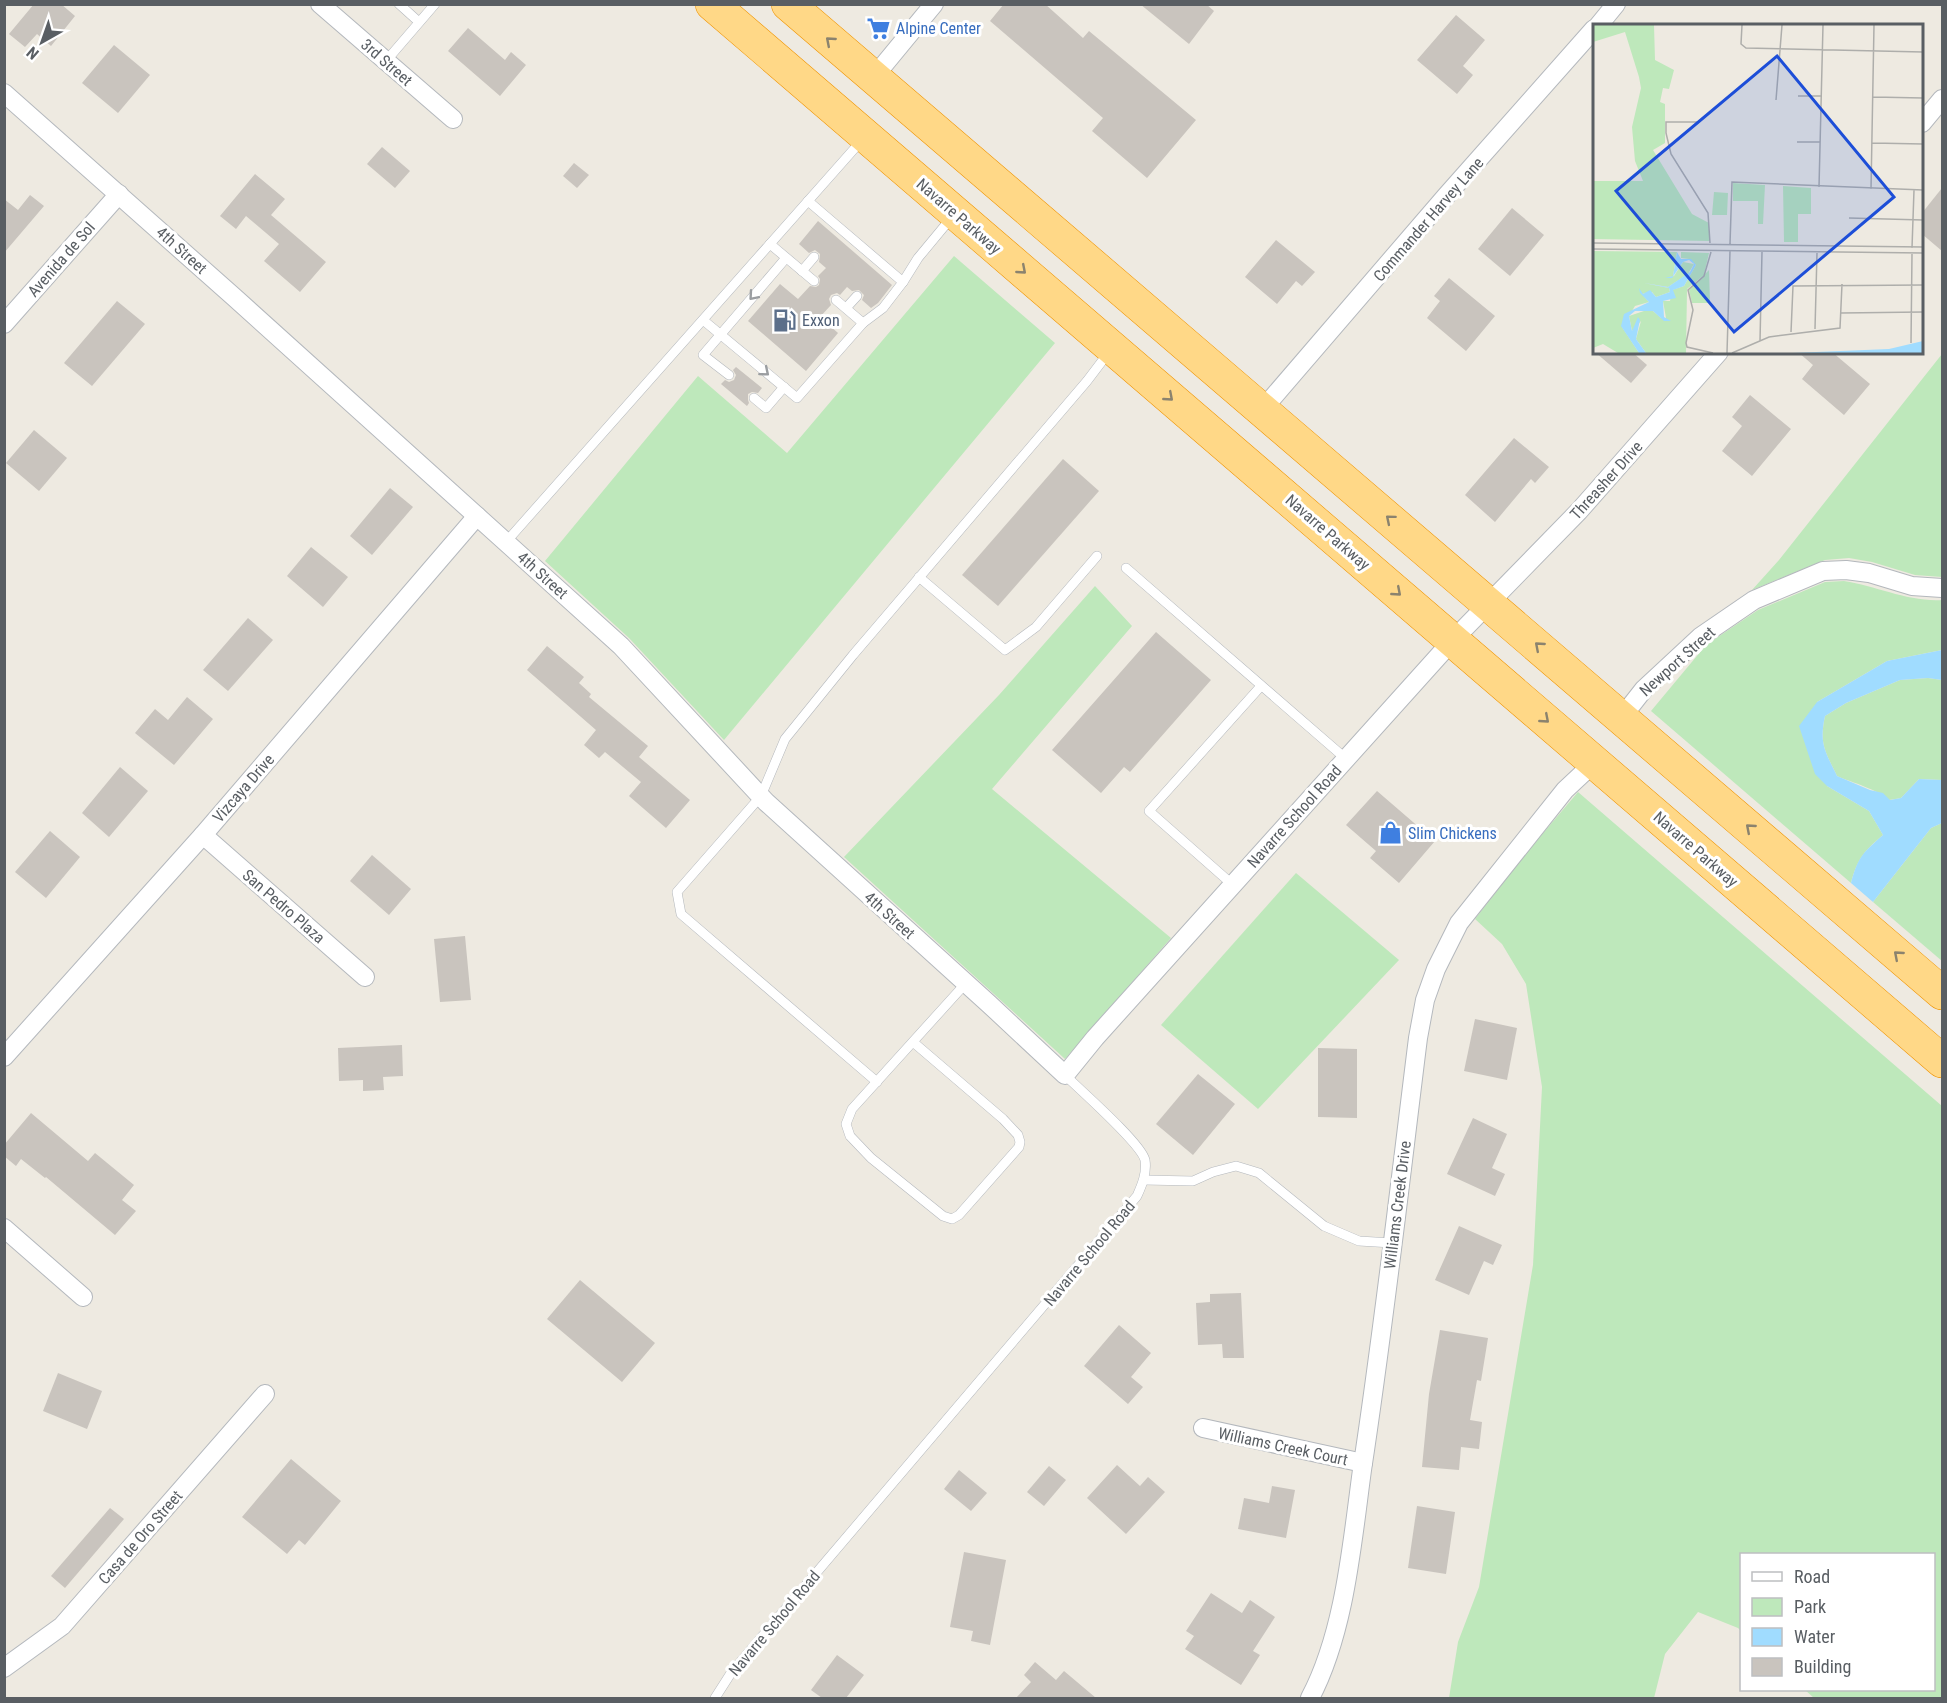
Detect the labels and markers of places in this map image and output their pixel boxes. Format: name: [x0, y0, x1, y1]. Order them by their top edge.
supermarket icon: Alpine Center: [865, 15, 891, 41]
place label: Alpine Center: [896, 19, 981, 38]
fuel station icon: Exxon: [771, 307, 797, 333]
place label: Exxon: [802, 311, 840, 330]
shop icon: Slim Chickens: [1377, 820, 1403, 846]
place label: Slim Chickens: [1408, 824, 1497, 843]

